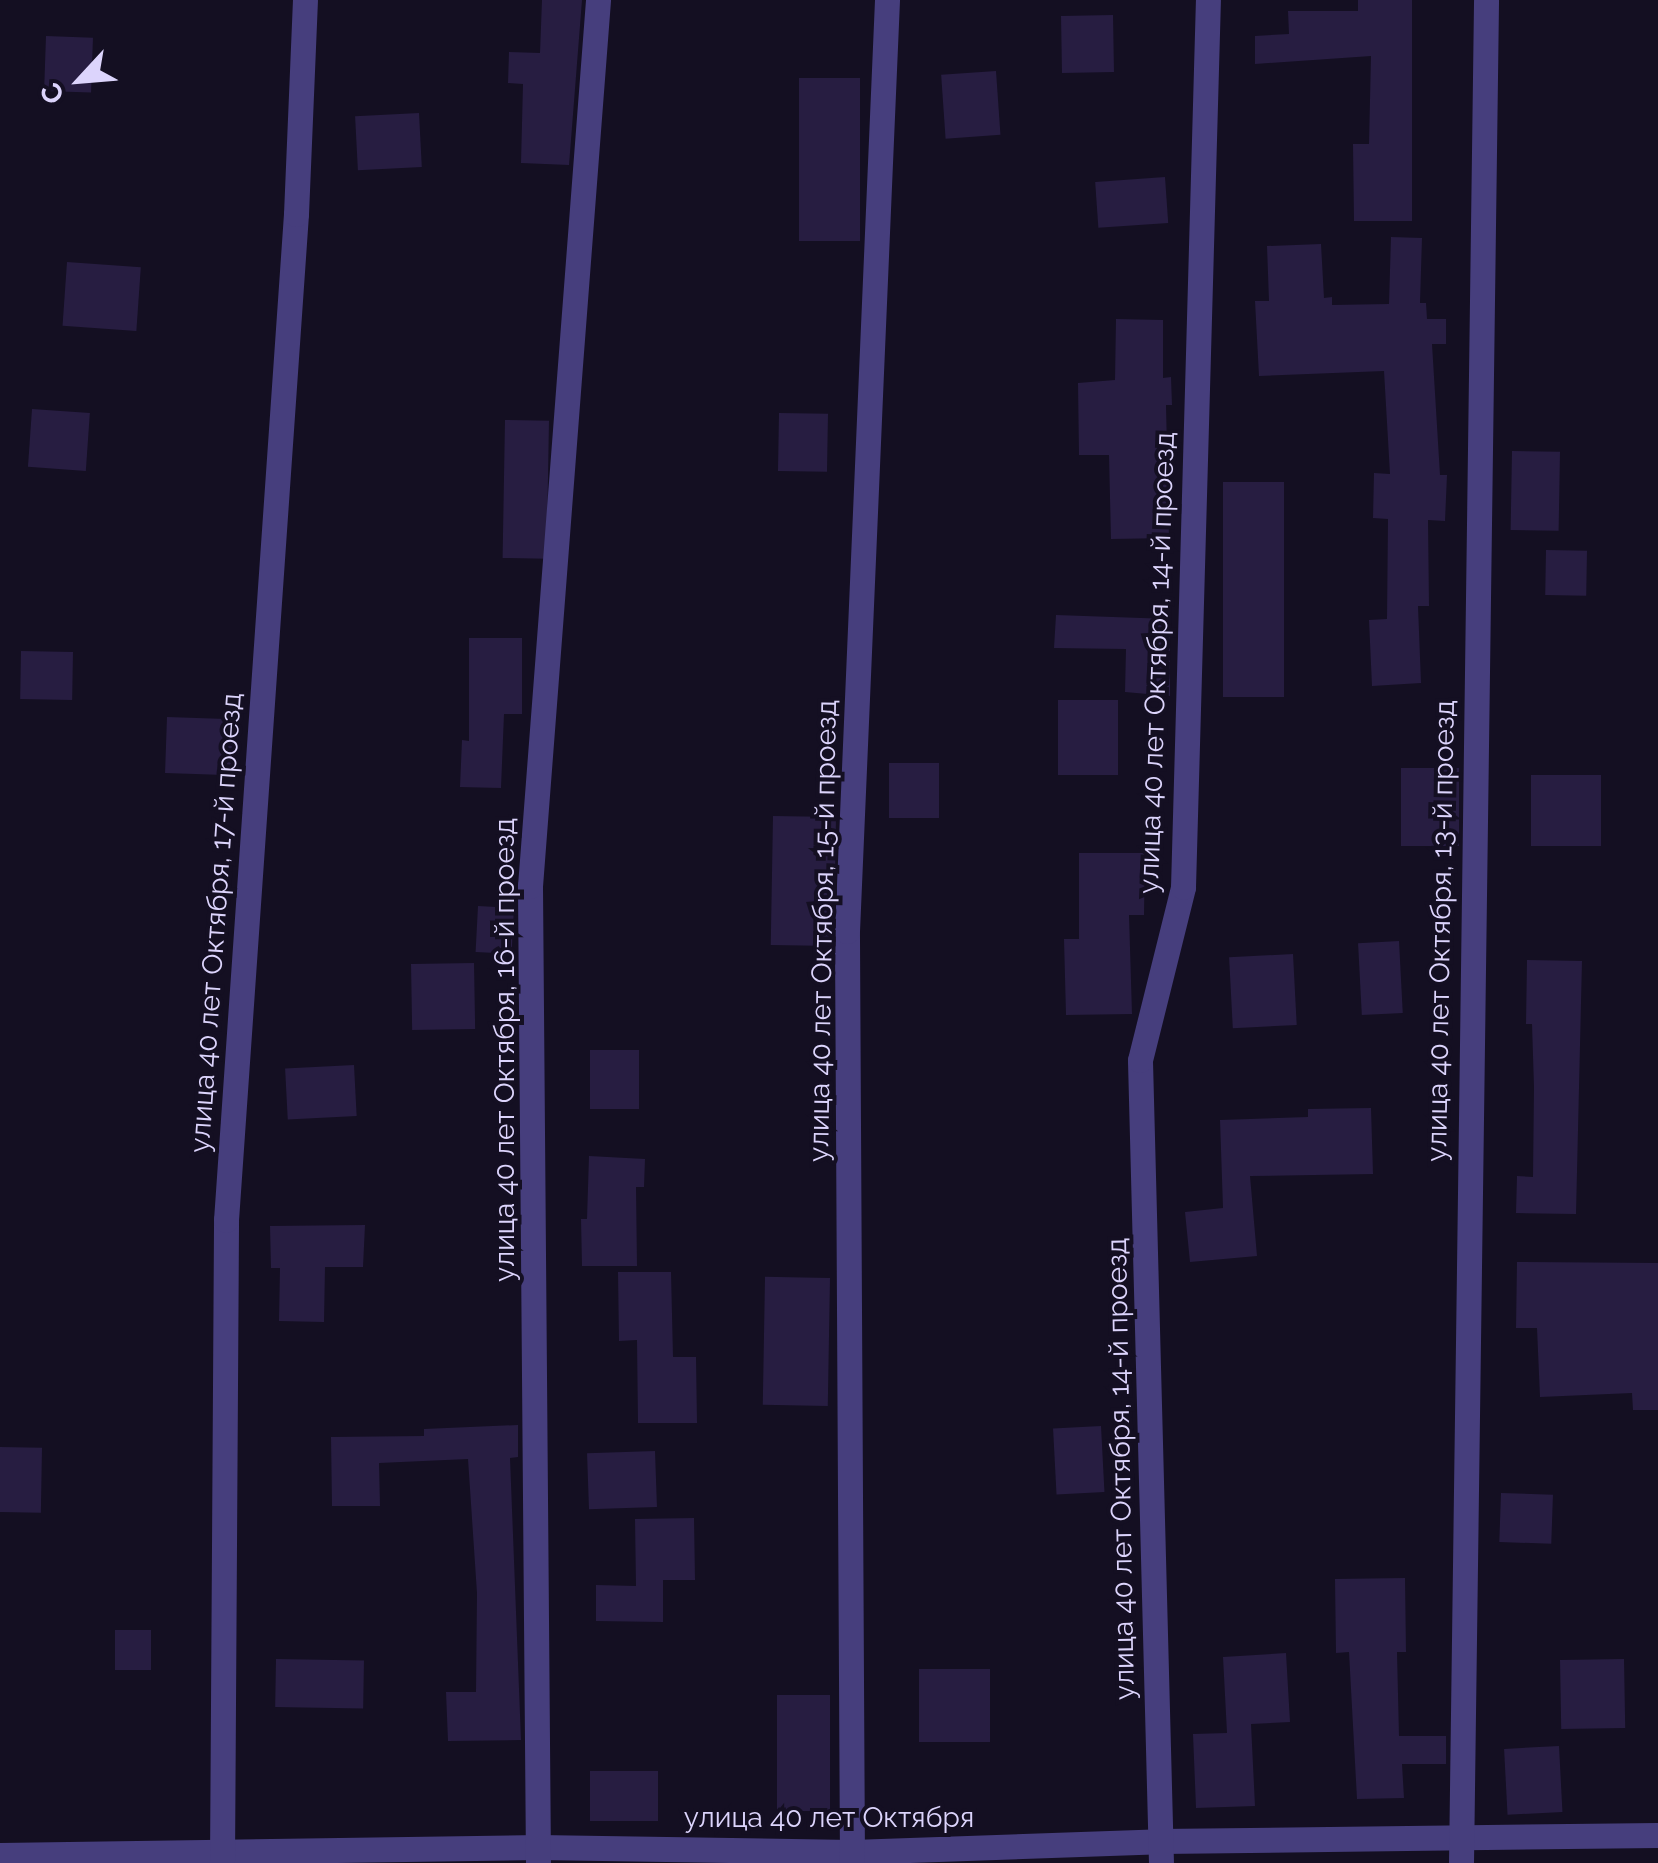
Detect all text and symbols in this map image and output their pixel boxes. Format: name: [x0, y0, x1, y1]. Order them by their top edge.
north arrow: [30, 30, 130, 130]
text: С: [34, 78, 72, 109]
street label: улица 40 лет Октября, 14-й проезд: [1132, 431, 1182, 895]
street label: улица 40 лет Октября, 17-й проезд: [183, 692, 249, 1154]
street label: улица 40 лет Октября, 15-й проезд: [802, 700, 844, 1162]
street label: улица 40 лет Октября, 13-й проезд: [1420, 700, 1462, 1162]
street label: улица 40 лет Октября, 16-й проезд: [488, 818, 522, 1282]
street label: улица 40 лет Октября, 14-й проезд: [1100, 1238, 1142, 1700]
street label: улица 40 лет Октября: [684, 1801, 974, 1835]

